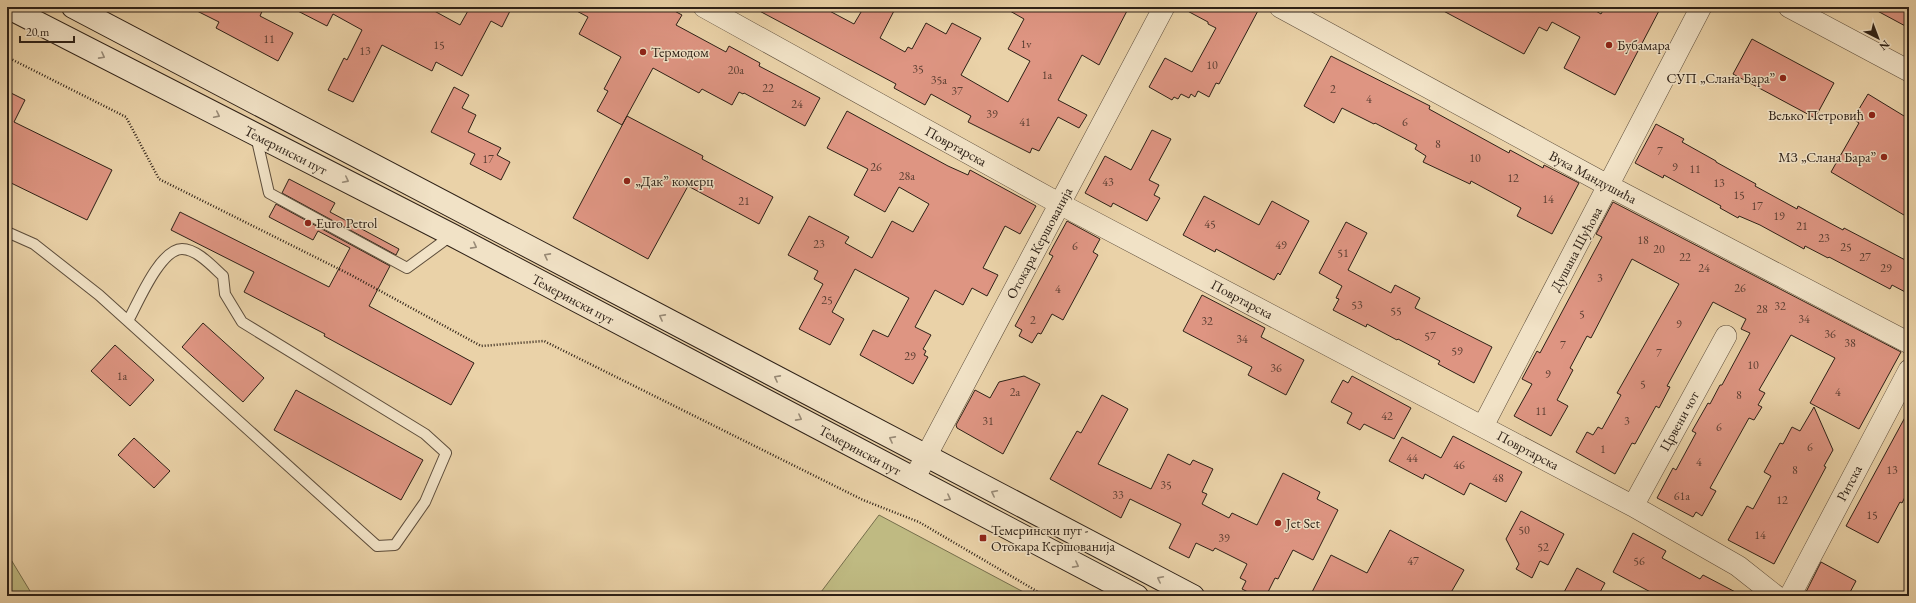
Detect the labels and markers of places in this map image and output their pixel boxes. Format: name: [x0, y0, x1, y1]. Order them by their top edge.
place label: Бубамара: [1617, 36, 1671, 54]
marker: Бубамара: [1604, 40, 1614, 50]
place label: Термодом: [651, 43, 709, 61]
marker: Термодом: [638, 47, 648, 57]
place label: СУП „Слана Бара”: [1667, 69, 1775, 87]
marker: СУП „Слана Бара”: [1778, 73, 1788, 83]
place label: Вељко Петровић: [1768, 106, 1864, 124]
marker: Вељко Петровић: [1867, 110, 1877, 120]
place label: МЗ „Слана Бара”: [1778, 148, 1876, 166]
marker: МЗ „Слана Бара”: [1879, 152, 1889, 162]
place label: „Дак” комерц: [635, 172, 714, 190]
marker: „Дак” комерц: [622, 176, 632, 186]
place label: Euro Petrol: [316, 214, 378, 232]
marker: Euro Petrol: [303, 218, 313, 228]
place label: Jet Set: [1285, 514, 1320, 532]
marker: Jet Set: [1273, 518, 1283, 528]
place label: Темерински пут - Отокара Кершованија: [991, 521, 1115, 555]
marker: Темерински пут - Отокара Кершованија: [978, 533, 988, 543]

